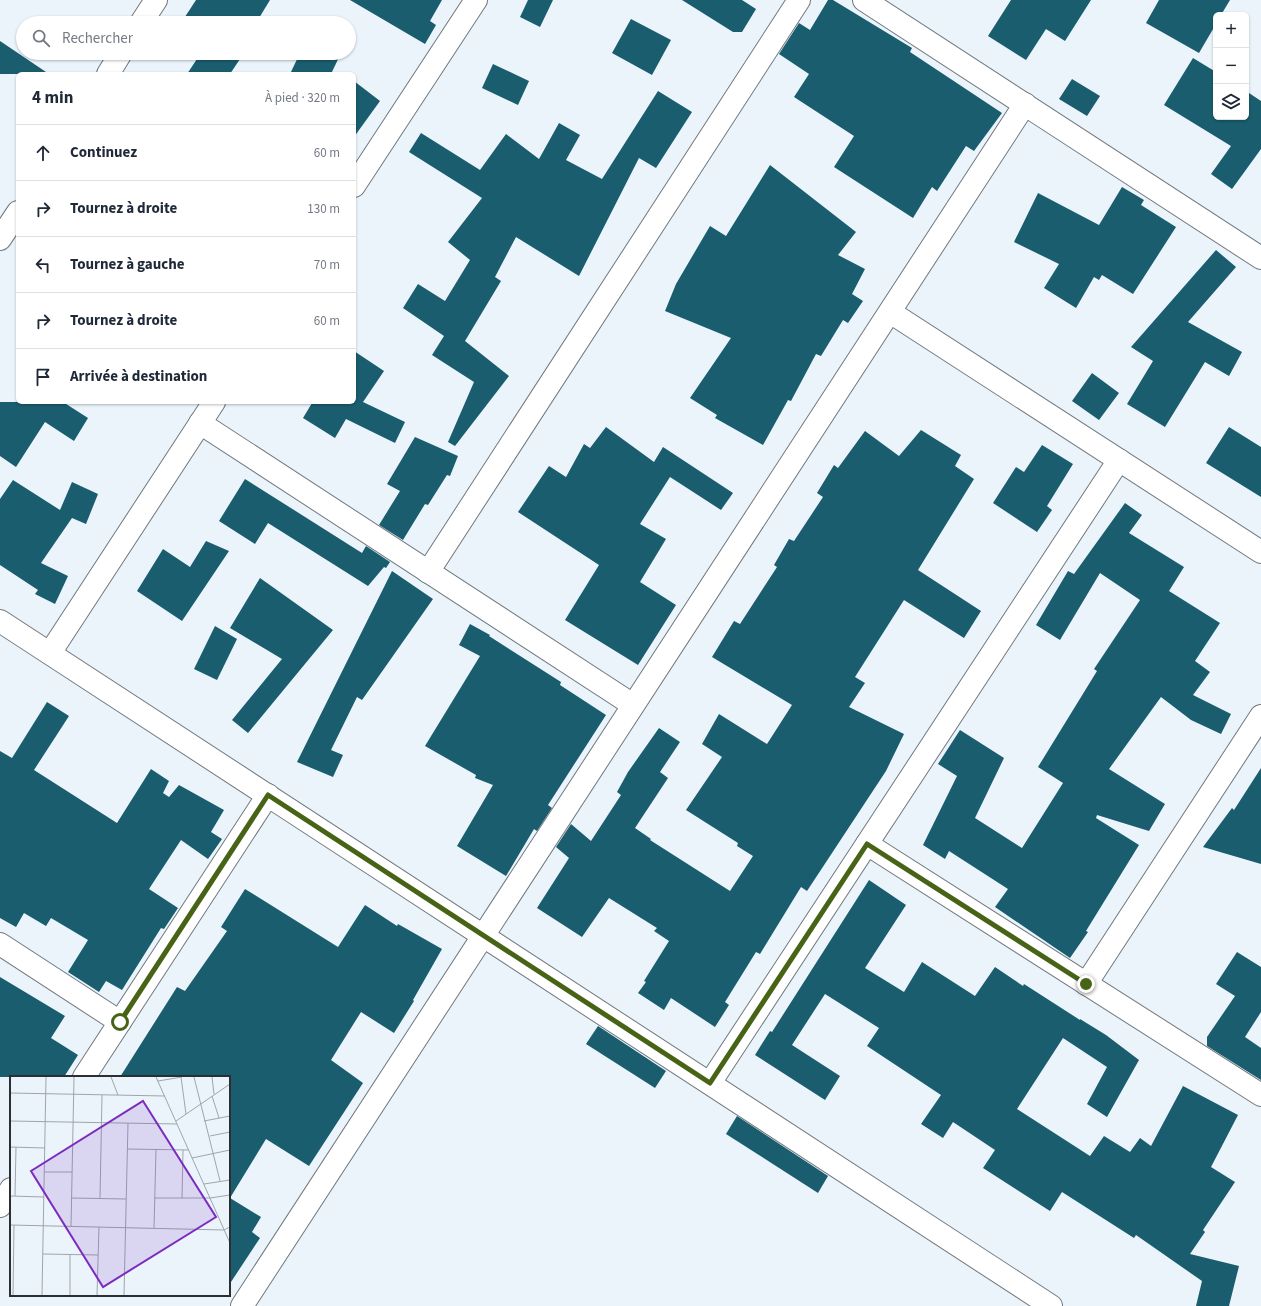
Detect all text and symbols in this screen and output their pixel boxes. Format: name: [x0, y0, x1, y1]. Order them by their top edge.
map controls: [1213, 12, 1249, 120]
button: +: [1213, 12, 1249, 48]
search box: [16, 16, 356, 60]
icon: search: [30, 27, 52, 49]
text: Rechercher: [62, 28, 133, 49]
button: −: [1213, 48, 1249, 84]
button: layers: [1213, 84, 1249, 120]
text: 4 min: [32, 86, 73, 110]
text: À pied · 320 m: [265, 89, 340, 107]
icon: ahead: [32, 142, 54, 164]
text: Continuez: [70, 142, 137, 163]
text: 60 m: [314, 144, 340, 162]
icon: right: [32, 198, 54, 220]
text: Tournez à droite: [70, 198, 177, 219]
text: 130 m: [307, 200, 340, 218]
icon: left: [32, 254, 54, 276]
text: Tournez à gauche: [70, 254, 185, 275]
text: 70 m: [314, 256, 340, 274]
icon: right: [32, 310, 54, 332]
text: Tournez à droite: [70, 310, 177, 331]
text: 60 m: [314, 312, 340, 330]
icon: arrive: [32, 366, 54, 388]
text: Arrivée à destination: [70, 366, 207, 387]
route end: [1077, 975, 1095, 993]
route start: [111, 1013, 129, 1031]
inset map: [10, 1076, 230, 1296]

